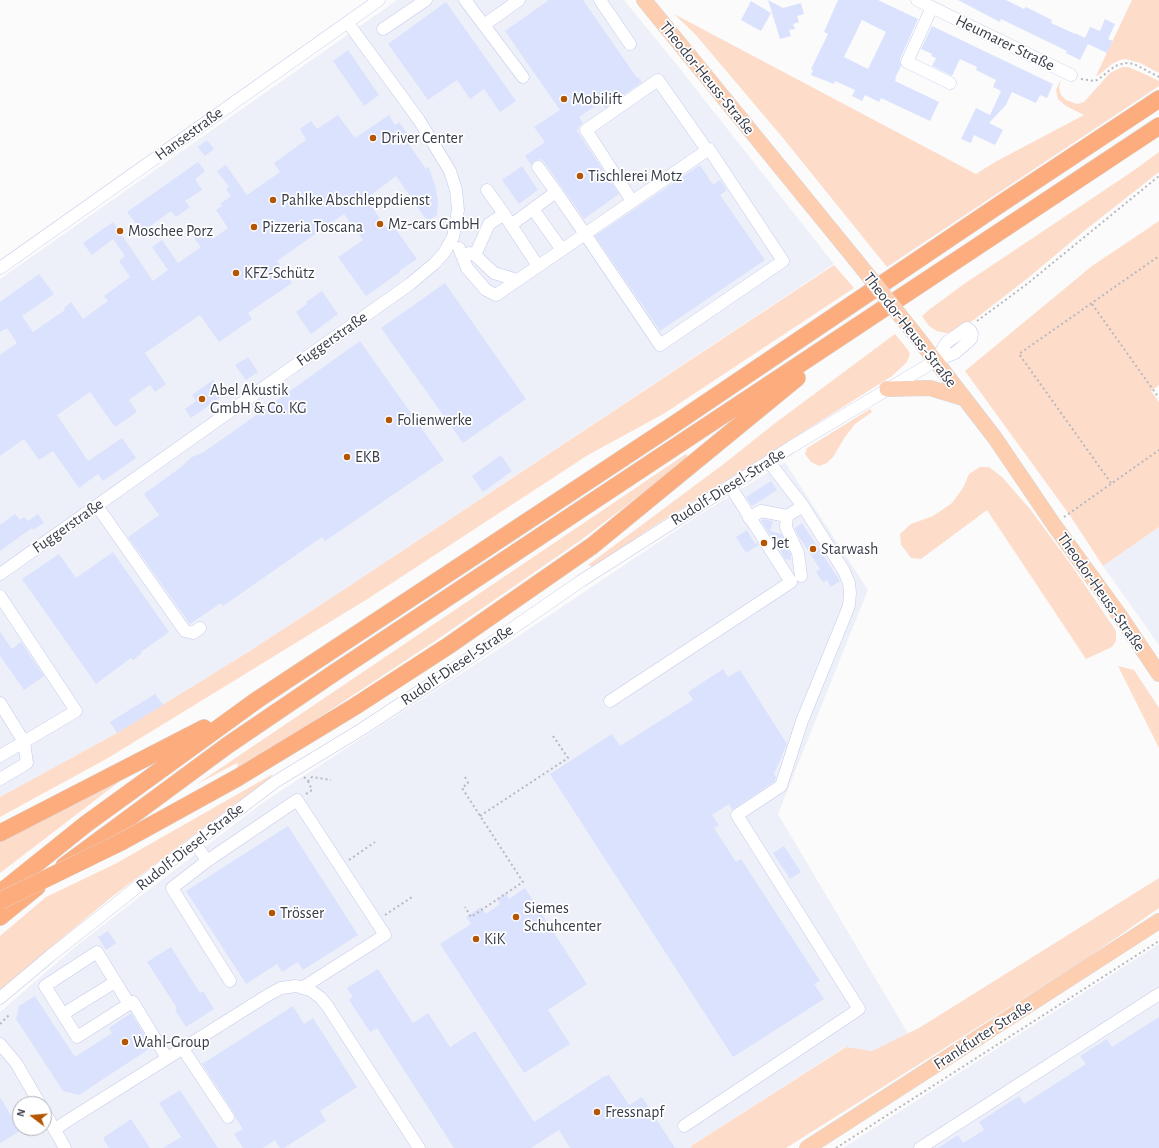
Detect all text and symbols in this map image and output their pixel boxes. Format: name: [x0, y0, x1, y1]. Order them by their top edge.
street label: Heumarer Straße: [952, 11, 1058, 75]
street label: Theodor-Heuss-Straße: [655, 17, 759, 139]
place label: Mobilift: [572, 89, 622, 109]
marker: Mobilift: [559, 94, 569, 104]
street label: Hansestraße: [151, 103, 227, 165]
place label: Driver Center: [381, 128, 463, 148]
marker: Driver Center: [368, 133, 378, 143]
place label: Tischlerei Motz: [588, 166, 682, 186]
marker: Tischlerei Motz: [575, 171, 585, 181]
place label: Pahlke Abschleppdienst: [281, 190, 430, 210]
marker: Pahlke Abschleppdienst: [268, 195, 278, 205]
place label: Mz-cars GmbH: [388, 214, 480, 234]
place label: Pizzeria Toscana: [262, 217, 363, 237]
marker: Mz-cars GmbH: [375, 219, 385, 229]
place label: Moschee Porz: [128, 221, 213, 241]
marker: Pizzeria Toscana: [249, 222, 259, 232]
marker: Moschee Porz: [115, 226, 125, 236]
place label: KFZ-Schütz: [244, 263, 315, 283]
marker: KFZ-Schütz: [231, 268, 241, 278]
street label: Theodor-Heuss-Straße: [859, 269, 961, 391]
street label: Fuggerstraße: [293, 308, 371, 370]
place label: Abel Akustik GmbH & Co. KG: [210, 380, 307, 418]
marker: Abel Akustik GmbH & Co. KG: [197, 394, 207, 404]
place label: Folienwerke: [397, 410, 472, 430]
marker: Folienwerke: [384, 415, 394, 425]
street label: Rudolf-Diesel-Straße: [667, 444, 789, 530]
place label: EKB: [355, 447, 380, 467]
marker: EKB: [342, 452, 352, 462]
street label: Fuggerstraße: [29, 495, 107, 557]
street label: Theodor-Heuss-Straße: [1053, 529, 1149, 655]
place label: Jet: [772, 533, 789, 553]
marker: Jet: [759, 538, 769, 548]
place label: Starwash: [821, 539, 878, 559]
marker: Starwash: [808, 544, 818, 554]
street label: Rudolf-Diesel-Straße: [397, 620, 517, 710]
street label: Rudolf-Diesel-Straße: [132, 799, 248, 895]
place label: Siemes Schuhcenter: [524, 898, 601, 936]
place label: Trösser: [280, 903, 324, 923]
marker: Trösser: [267, 908, 277, 918]
marker: Siemes Schuhcenter: [511, 912, 521, 922]
place label: KiK: [484, 929, 505, 949]
marker: KiK: [471, 934, 481, 944]
street label: Frankfurter Straße: [930, 996, 1036, 1074]
place label: Wahl-Group: [133, 1032, 210, 1052]
marker: Wahl-Group: [120, 1037, 130, 1047]
north arrow: [12, 1096, 52, 1136]
place label: Fressnapf: [605, 1102, 664, 1122]
marker: Fressnapf: [592, 1107, 602, 1117]
text: N: [15, 1108, 27, 1118]

